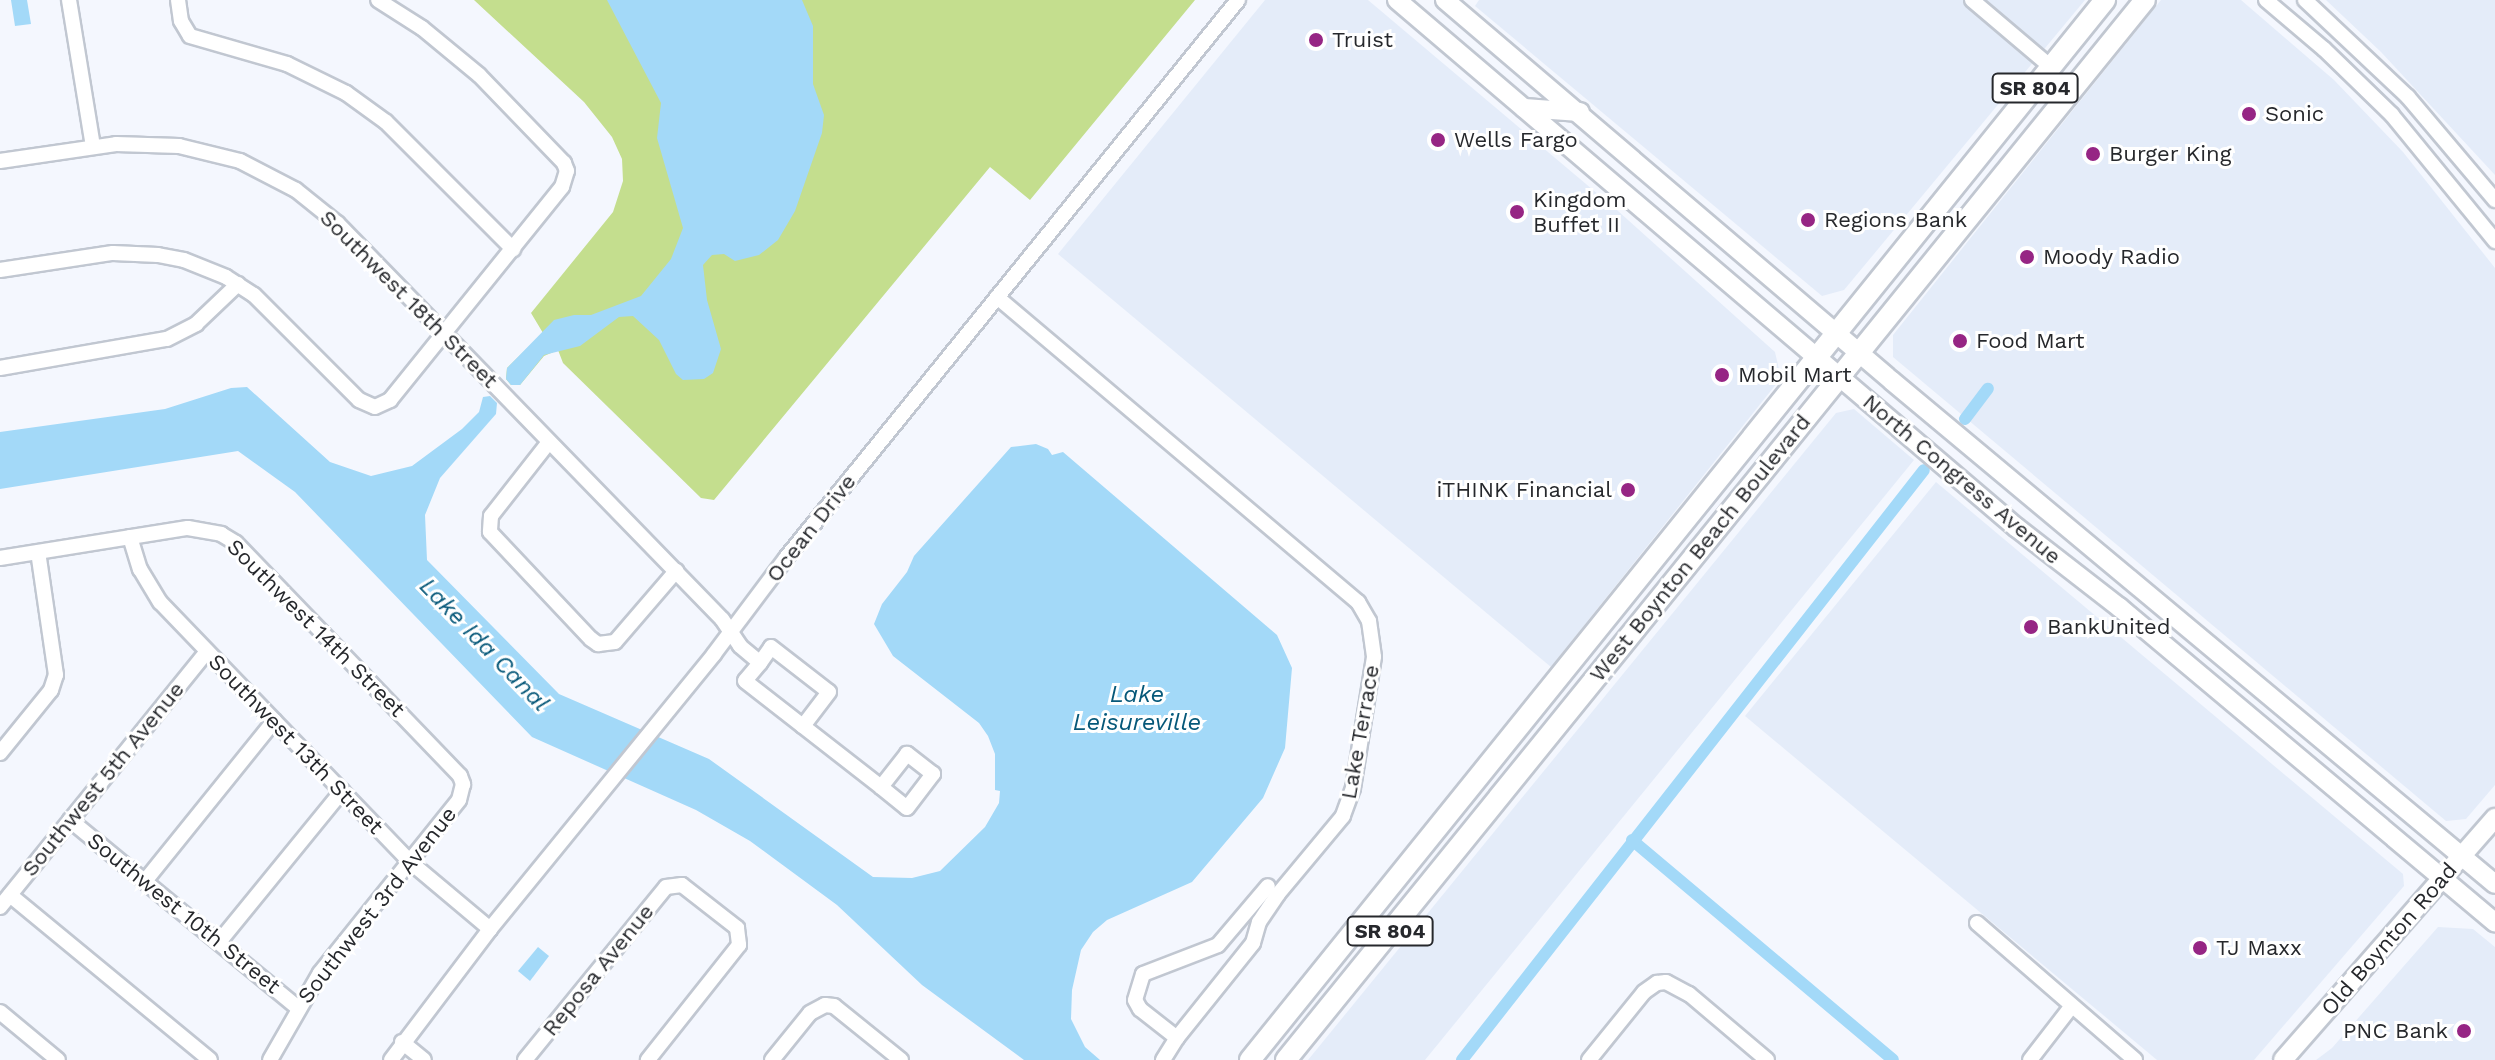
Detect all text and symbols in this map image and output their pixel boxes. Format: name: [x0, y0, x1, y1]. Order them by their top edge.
place label: Truist: [1332, 27, 1393, 53]
marker: Truist: [1307, 31, 1325, 49]
road number: SR 804: [1991, 72, 2079, 104]
place label: Sonic: [2265, 101, 2324, 127]
marker: Sonic: [2240, 105, 2258, 123]
place label: Wells Fargo: [1454, 127, 1578, 153]
marker: Wells Fargo: [1429, 131, 1447, 149]
place label: Burger King: [2109, 141, 2232, 167]
marker: Burger King: [2084, 145, 2102, 163]
place label: Kingdom Buffet II: [1533, 186, 1627, 238]
marker: Kingdom Buffet II: [1508, 203, 1526, 221]
street label: Southwest 18th Street: [314, 204, 504, 394]
place label: Regions Bank: [1824, 207, 1967, 233]
marker: Regions Bank: [1799, 211, 1817, 229]
place label: Moody Radio: [2043, 244, 2181, 270]
marker: Moody Radio: [2018, 248, 2036, 266]
place label: Food Mart: [1976, 328, 2085, 354]
marker: Food Mart: [1951, 332, 1969, 350]
place label: Mobil Mart: [1738, 362, 1852, 388]
marker: Mobil Mart: [1713, 366, 1731, 384]
street label: North Congress Avenue: [1857, 388, 2067, 570]
street label: West Boynton Beach Boulevard: [1584, 409, 1816, 687]
street label: Ocean Drive: [761, 469, 861, 587]
place label: iTHINK Financial: [1436, 477, 1612, 503]
marker: iTHINK Financial: [1619, 481, 1637, 499]
street label: Southwest 14th Street: [221, 533, 411, 723]
water label: Lake Ida Canal: [413, 572, 555, 718]
place label: BankUnited: [2047, 614, 2171, 640]
marker: BankUnited: [2022, 618, 2040, 636]
street label: Southwest 13th Street: [203, 648, 389, 840]
street label: Lake Terrace: [1335, 662, 1385, 802]
street label: Southwest 5th Avenue: [16, 676, 190, 882]
water label: Lake Leisureville: [1073, 681, 1201, 737]
street label: Southwest 3rd Avenue: [292, 801, 462, 1009]
street label: Southwest 10th Street: [82, 827, 286, 999]
street label: Old Boynton Road: [2315, 857, 2463, 1021]
street label: Reposa Avenue: [536, 898, 660, 1042]
road number: SR 804: [1346, 915, 1434, 947]
place label: TJ Maxx: [2216, 935, 2302, 961]
marker: TJ Maxx: [2191, 939, 2209, 957]
place label: PNC Bank: [2343, 1018, 2448, 1044]
marker: PNC Bank: [2455, 1022, 2473, 1040]

